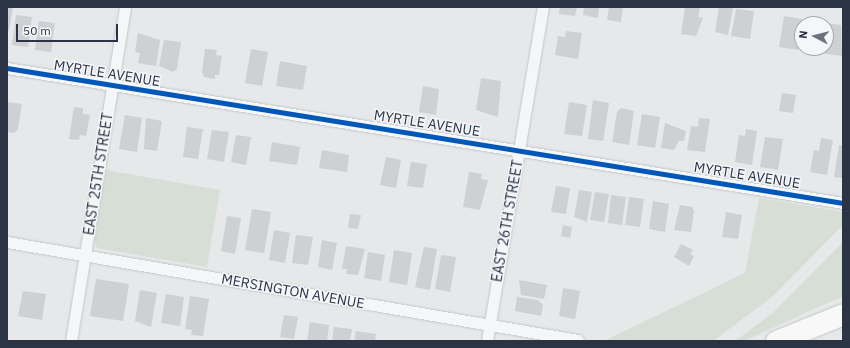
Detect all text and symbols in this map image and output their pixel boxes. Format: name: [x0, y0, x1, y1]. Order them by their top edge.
scale bar: [18, 16, 120, 42]
north arrow: [794, 16, 834, 56]
text: 50 m: [23, 23, 51, 38]
text: N: [796, 30, 811, 39]
street label: MYRTLE AVENUE: [53, 56, 161, 90]
street label: MYRTLE AVENUE: [373, 106, 481, 140]
street label: EAST 25TH STREET: [80, 112, 116, 236]
street label: MYRTLE AVENUE: [693, 158, 801, 192]
street label: EAST 26TH STREET: [488, 159, 526, 283]
street label: MERSINGTON AVENUE: [220, 270, 366, 312]

